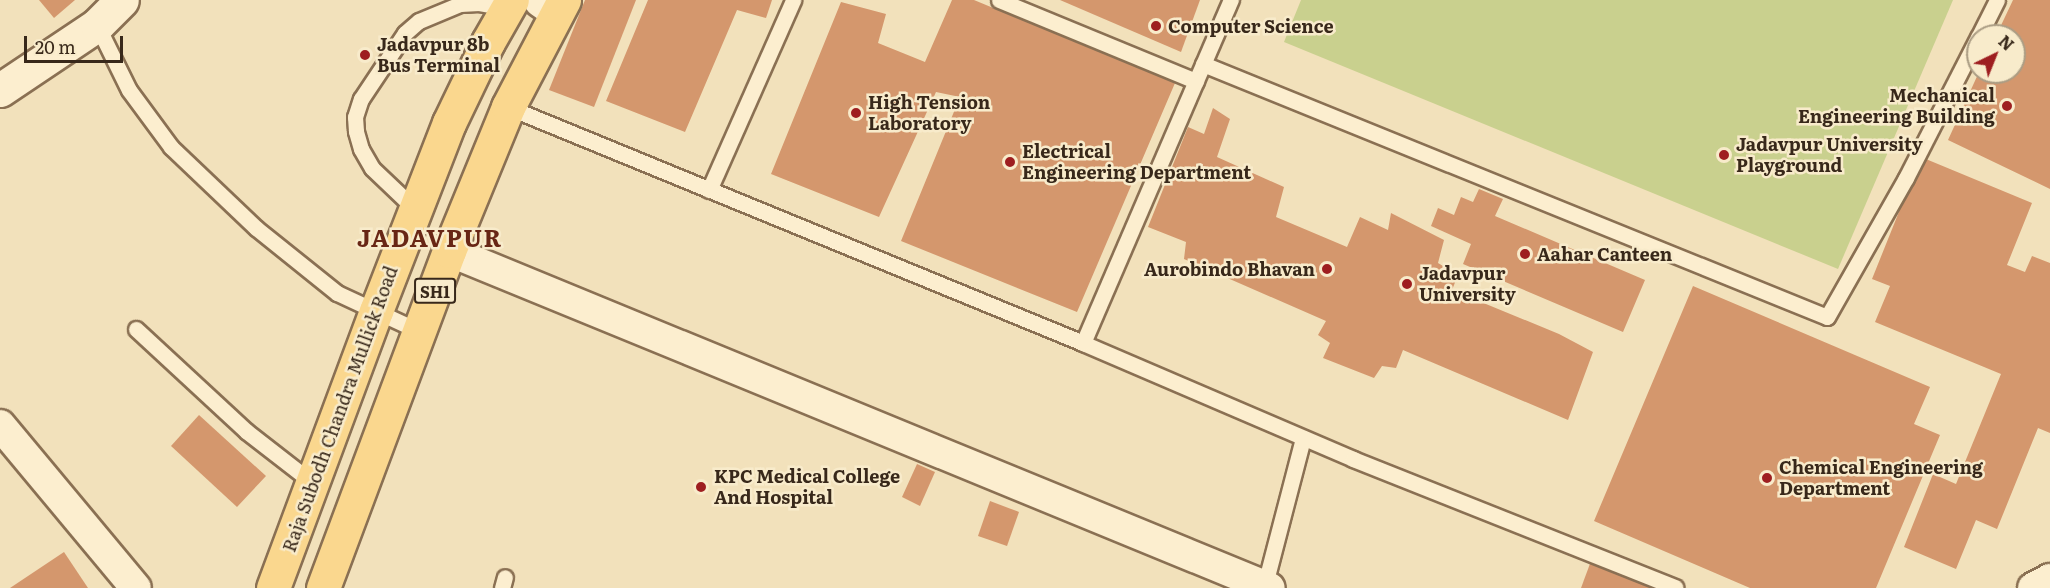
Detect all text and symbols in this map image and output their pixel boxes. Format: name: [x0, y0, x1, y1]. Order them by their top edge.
place label: Computer Science: [1168, 15, 1334, 37]
marker: Computer Science: [1149, 19, 1163, 33]
scale bar: [27, 24, 126, 62]
north arrow: [1966, 24, 2026, 84]
text: N: [1994, 29, 2020, 56]
text: 20 m: [35, 33, 76, 60]
place label: Jadavpur 8b Bus Terminal: [377, 34, 500, 76]
marker: Jadavpur 8b Bus Terminal: [358, 48, 372, 62]
place label: Mechanical Engineering Building: [1798, 85, 1995, 128]
place label: High Tension Laboratory: [868, 92, 990, 134]
marker: Mechanical Engineering Building: [2000, 99, 2014, 113]
marker: High Tension Laboratory: [849, 106, 863, 120]
place label: Jadavpur University Playground: [1736, 134, 1923, 176]
place label: Electrical Engineering Department: [1022, 141, 1251, 184]
marker: Jadavpur University Playground: [1717, 148, 1731, 162]
marker: Electrical Engineering Department: [1003, 155, 1017, 169]
district label: JADAVPUR: [357, 223, 503, 251]
place label: Aahar Canteen: [1537, 243, 1672, 265]
marker: Aahar Canteen: [1518, 247, 1532, 261]
place label: Aurobindo Bhavan: [1144, 258, 1315, 280]
marker: Aurobindo Bhavan: [1320, 262, 1334, 276]
street label: Raja Subodh Chandra Mullick Road: [278, 263, 402, 555]
place label: Jadavpur University: [1419, 263, 1516, 306]
marker: Jadavpur University: [1400, 277, 1414, 291]
road number: SH1: [414, 278, 456, 304]
place label: Chemical Engineering Department: [1779, 457, 1983, 500]
place label: KPC Medical College And Hospital: [714, 466, 900, 508]
marker: Chemical Engineering Department: [1760, 471, 1774, 485]
marker: KPC Medical College And Hospital: [692, 478, 710, 496]

